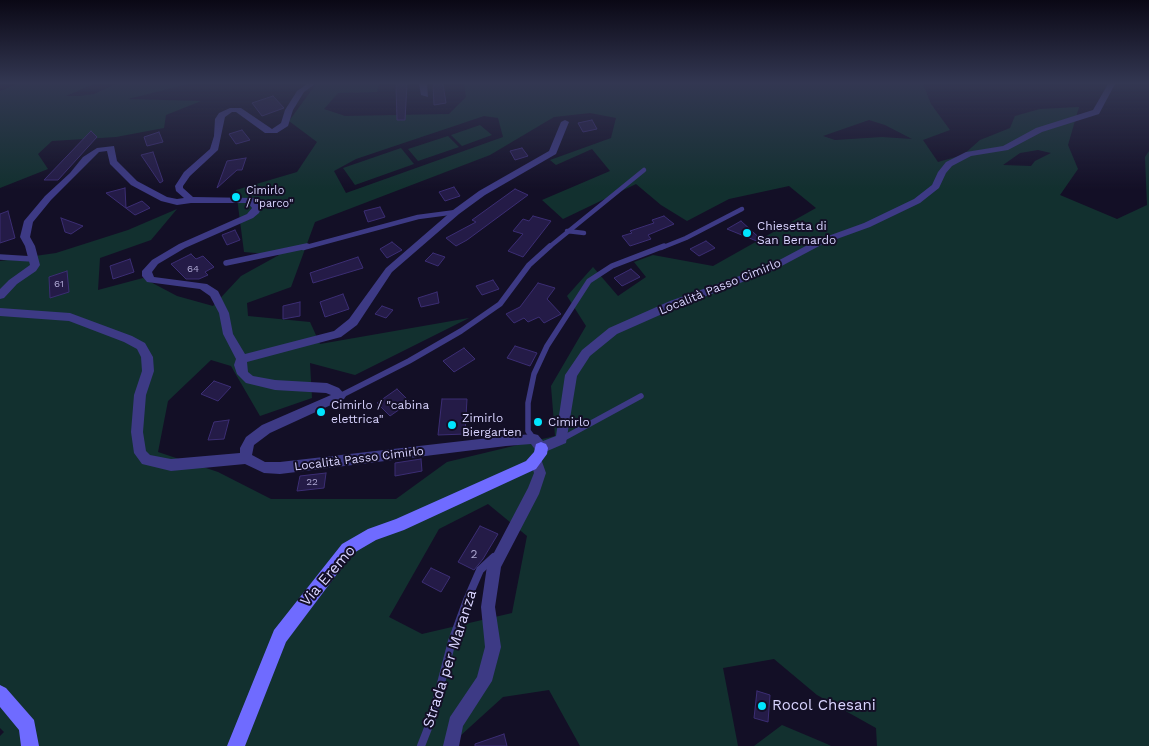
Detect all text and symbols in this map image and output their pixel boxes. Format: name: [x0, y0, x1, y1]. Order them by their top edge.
place label: Cimirlo / "parco": [246, 184, 293, 210]
marker: Cimirlo / "parco": [230, 191, 242, 203]
place label: Chiesetta di San Bernardo: [757, 219, 836, 247]
marker: Chiesetta di San Bernardo: [741, 227, 753, 239]
street label: Località Passo Cimirlo: [657, 256, 783, 318]
house number: 64: [187, 263, 199, 275]
house number: 61: [54, 278, 64, 290]
place label: Cimirlo / "cabina elettrica": [331, 398, 429, 426]
marker: Cimirlo / "cabina elettrica": [315, 406, 327, 418]
place label: Zimirlo Biergarten: [462, 411, 522, 439]
place label: Cimirlo: [548, 415, 590, 429]
marker: Cimirlo: [532, 416, 544, 428]
marker: Zimirlo Biergarten: [446, 419, 458, 431]
street label: Località Passo Cimirlo: [293, 444, 425, 474]
house number: 22: [306, 476, 318, 488]
street label: Via Eremo: [297, 542, 359, 610]
house number: 2: [471, 547, 477, 561]
street label: Strada per Maranza: [419, 588, 481, 730]
place label: Rocol Chesani: [772, 697, 876, 715]
marker: Rocol Chesani: [756, 700, 768, 712]

